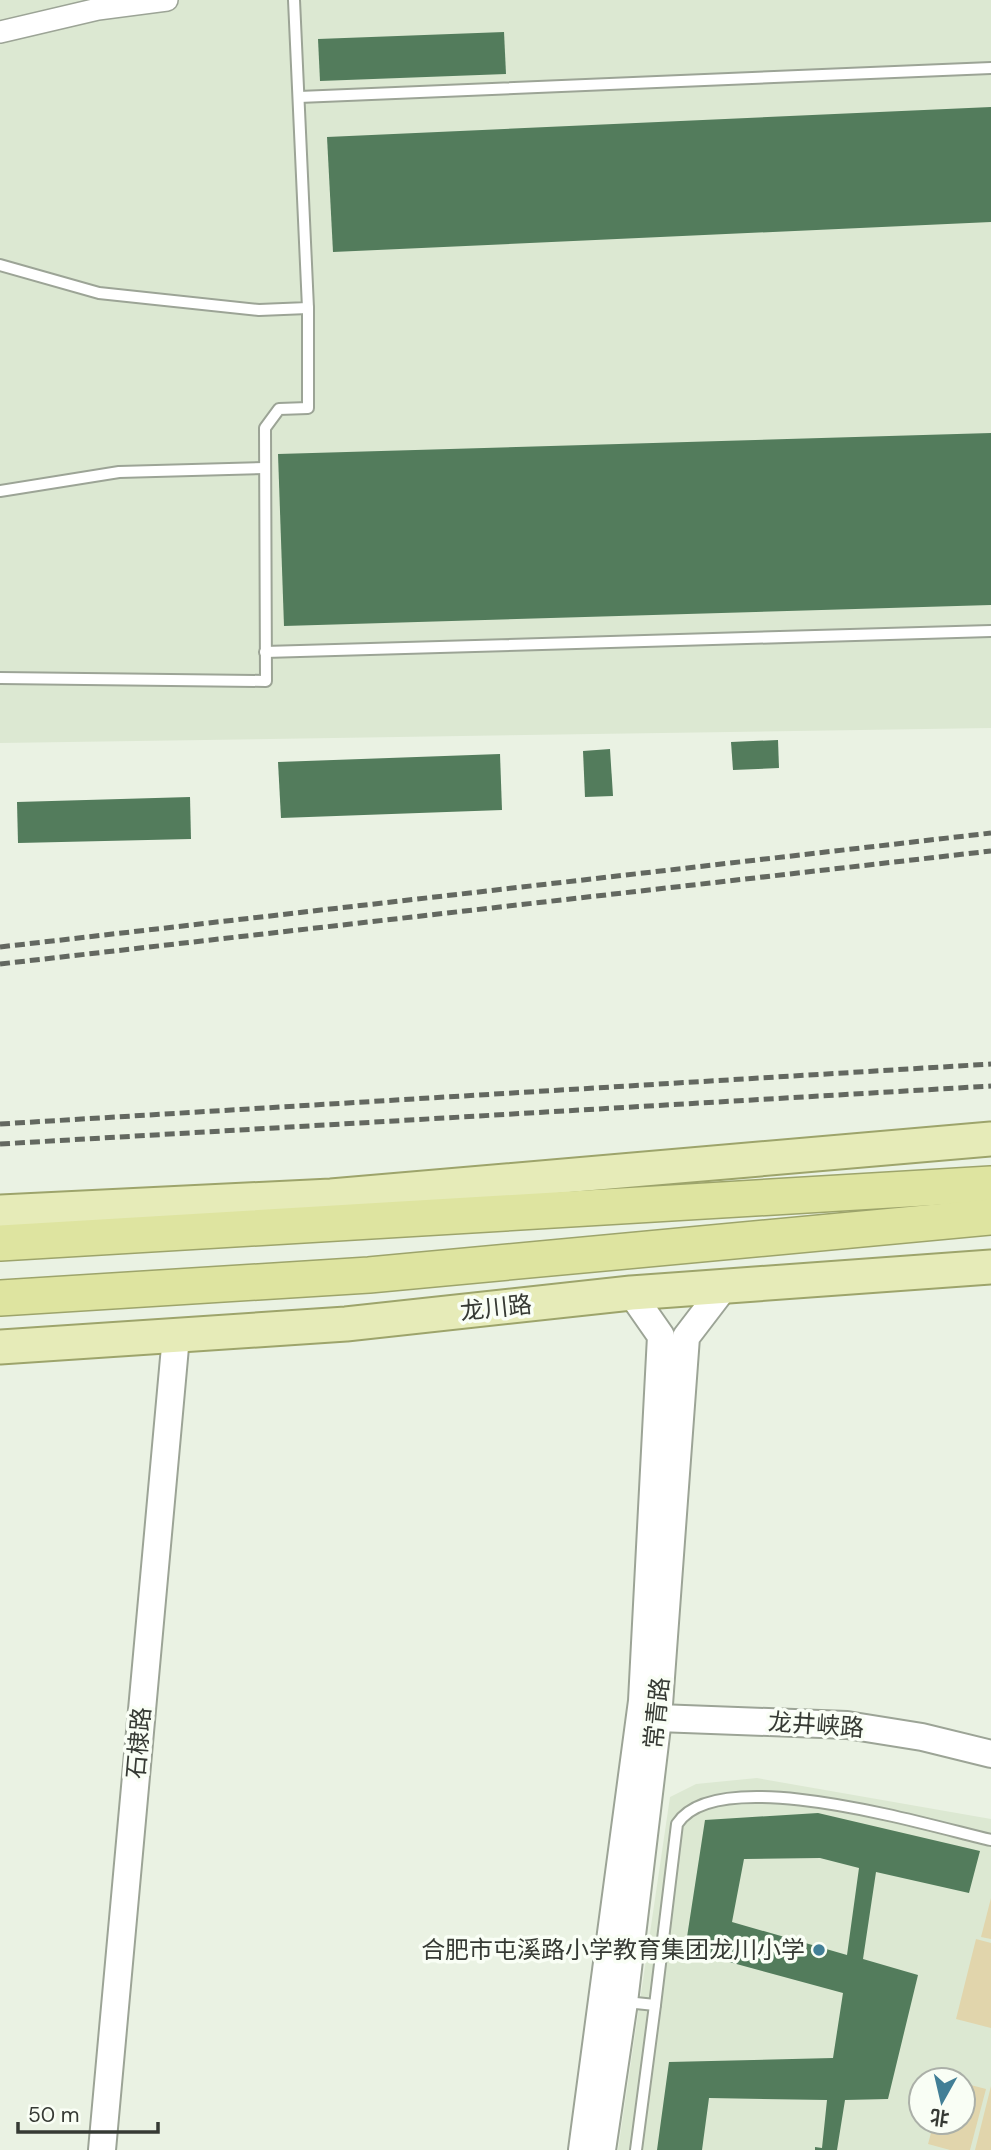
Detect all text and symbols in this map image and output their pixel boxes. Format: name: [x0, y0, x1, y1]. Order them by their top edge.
street label: 龙川路: [459, 1288, 533, 1327]
street label: 常青路: [637, 1676, 676, 1750]
street label: 石棣路: [120, 1706, 157, 1780]
street label: 龙井峡路: [767, 1706, 865, 1743]
place label: 合肥市屯溪路小学教育集团龙川小学: [421, 1934, 805, 1965]
marker: 合肥市屯溪路小学教育集团龙川小学: [811, 1942, 827, 1958]
north arrow: [907, 2066, 977, 2136]
scale bar: [18, 2090, 158, 2134]
text: 50 m: [28, 2101, 79, 2129]
text: 北: [929, 2104, 951, 2131]

